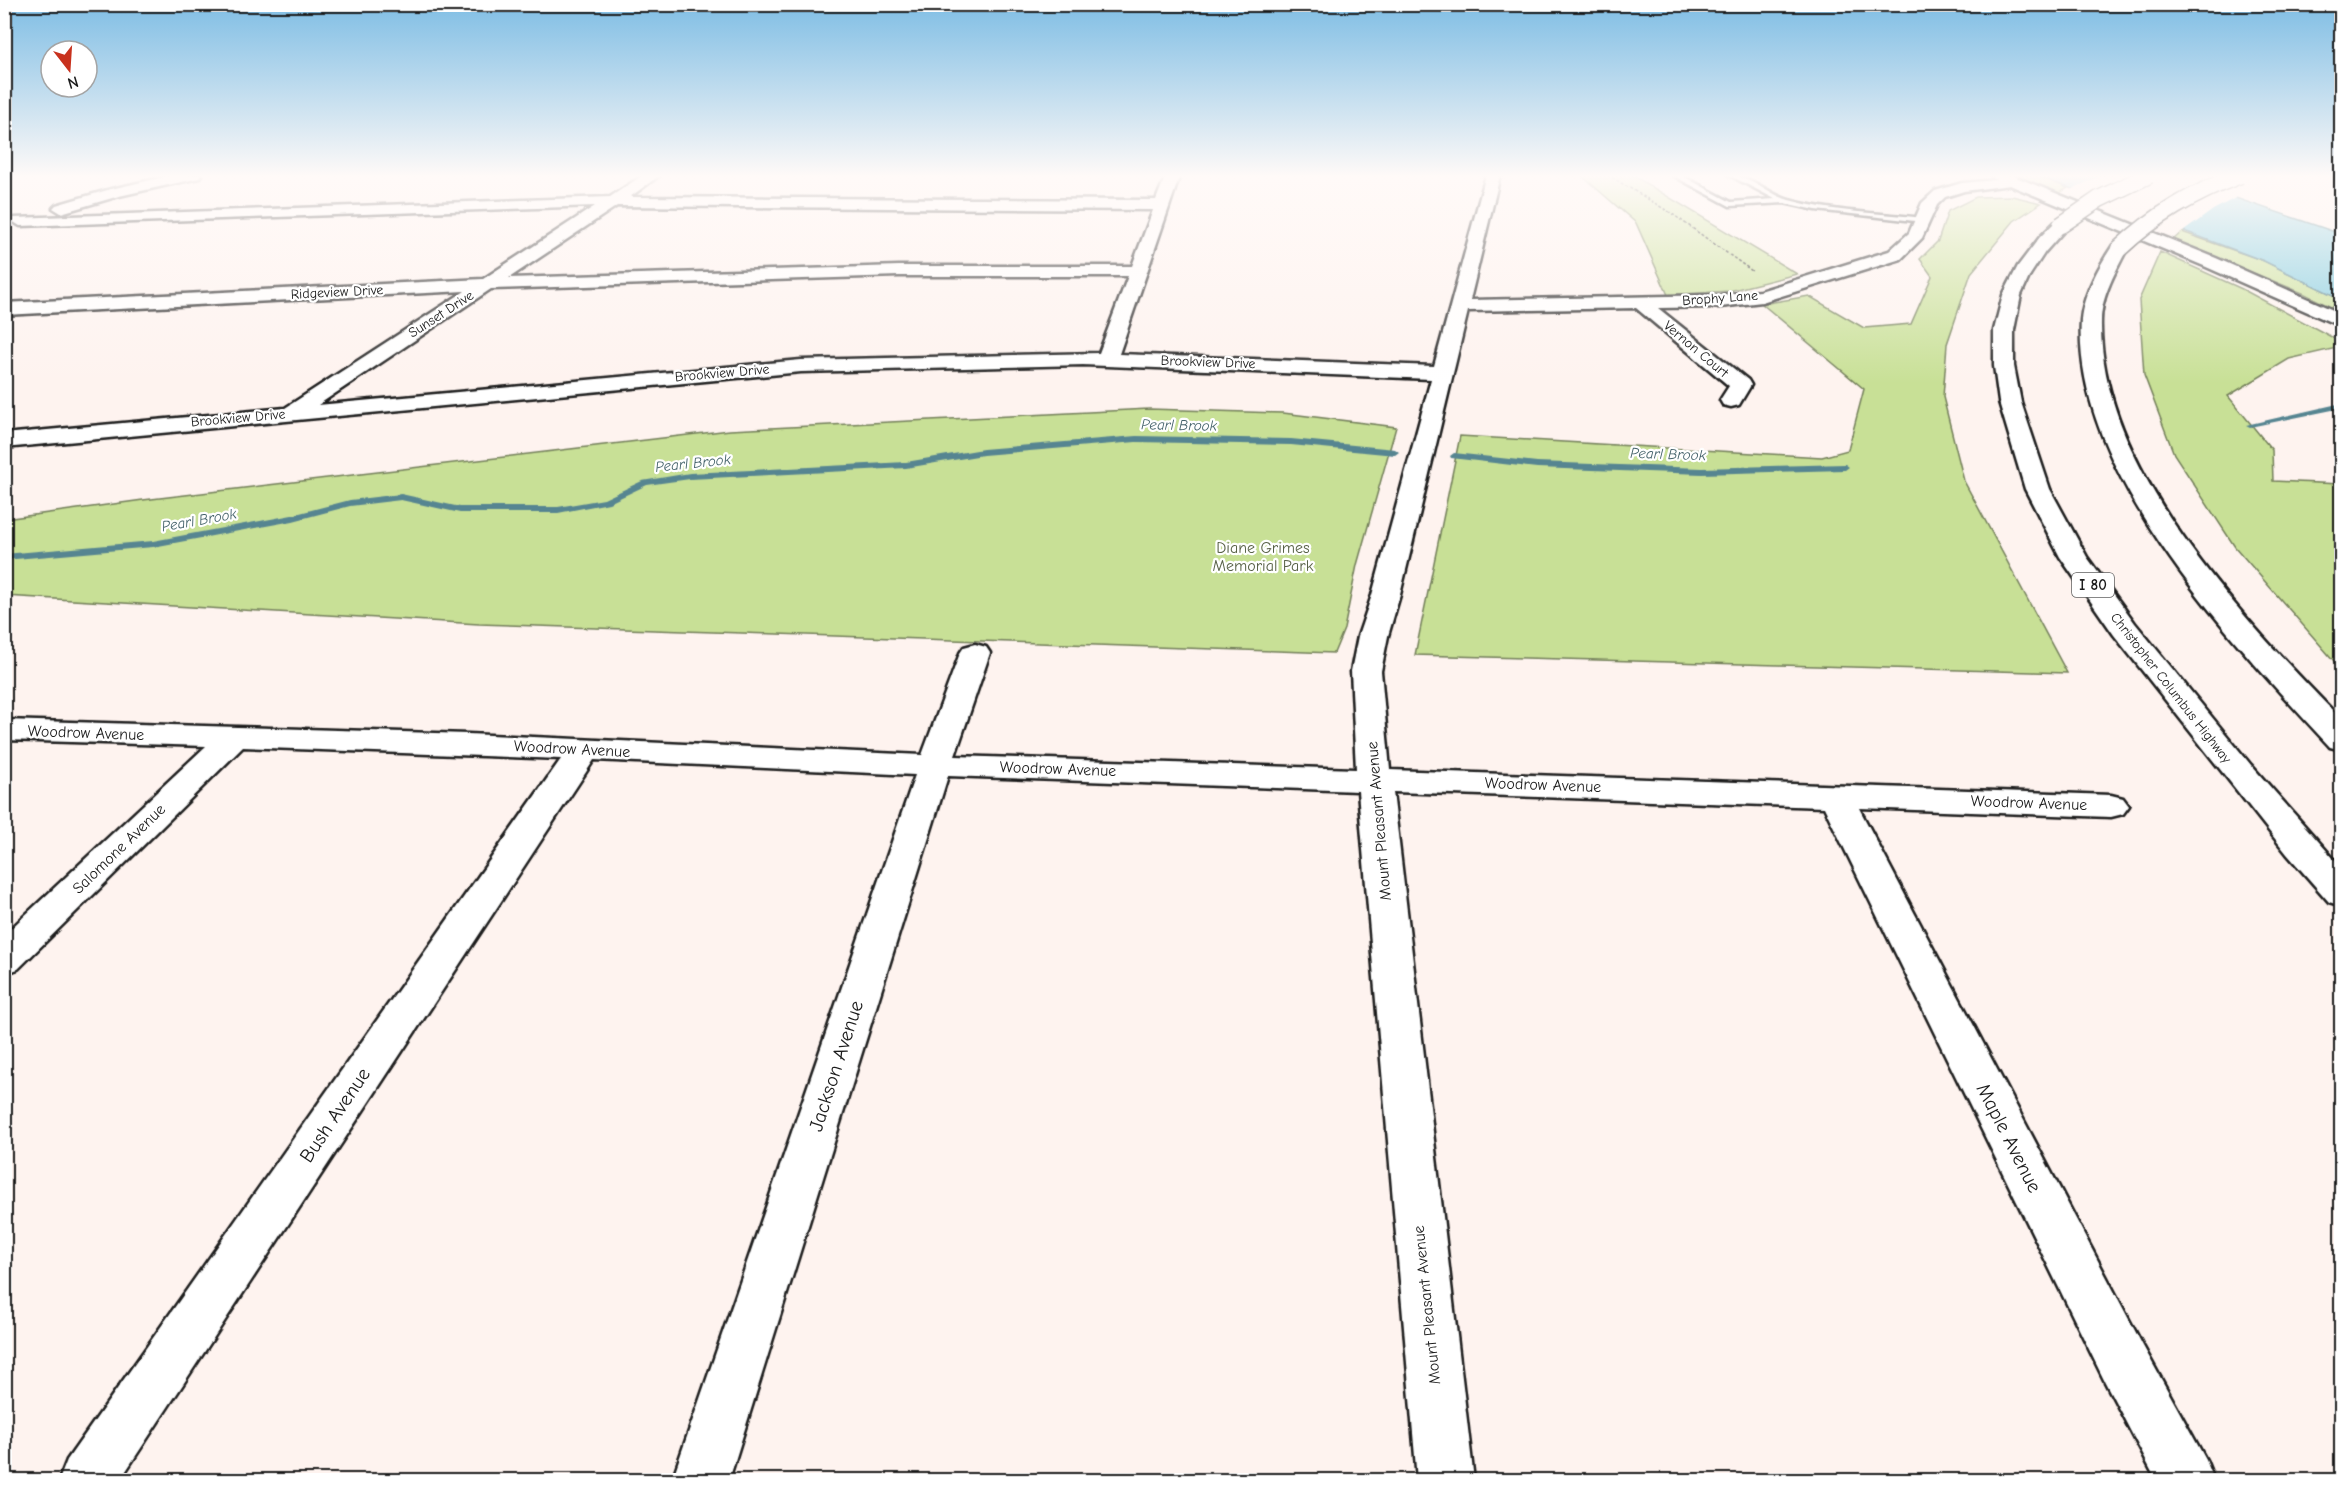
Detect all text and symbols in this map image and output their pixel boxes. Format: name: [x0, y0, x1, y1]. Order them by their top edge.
north arrow: [39, 39, 99, 99]
text: N: [65, 72, 81, 93]
street label: Ridgeview Drive: [290, 281, 384, 303]
street label: Sunset Drive: [405, 287, 477, 341]
street label: Brophy Lane: [1681, 287, 1759, 309]
street label: Vernon Court: [1660, 317, 1733, 382]
street label: Brookview Drive: [1160, 352, 1256, 372]
street label: Brookview Drive: [674, 360, 770, 386]
street label: Brookview Drive: [190, 405, 286, 431]
water label: Pearl Brook: [1141, 415, 1218, 435]
water label: Pearl Brook: [1630, 444, 1707, 464]
water label: Pearl Brook: [654, 450, 732, 476]
water label: Pearl Brook: [160, 504, 239, 535]
park label: Diane Grimes Memorial Park: [1213, 539, 1314, 575]
road number: I 80: [2072, 573, 2114, 597]
street label: Christopher Columbus Highway: [2107, 609, 2236, 767]
street label: Woodrow Avenue: [27, 722, 145, 744]
street label: Woodrow Avenue: [513, 737, 631, 761]
street label: Mount Pleasant Avenue: [1363, 741, 1395, 901]
street label: Woodrow Avenue: [999, 758, 1117, 780]
street label: Woodrow Avenue: [1484, 774, 1602, 796]
street label: Woodrow Avenue: [1970, 792, 2088, 814]
street label: Salomone Avenue: [69, 800, 169, 898]
street label: Jackson Avenue: [804, 998, 868, 1134]
street label: Bush Avenue: [295, 1063, 375, 1167]
street label: Maple Avenue: [1972, 1079, 2046, 1197]
street label: Mount Pleasant Avenue: [1410, 1225, 1444, 1385]

